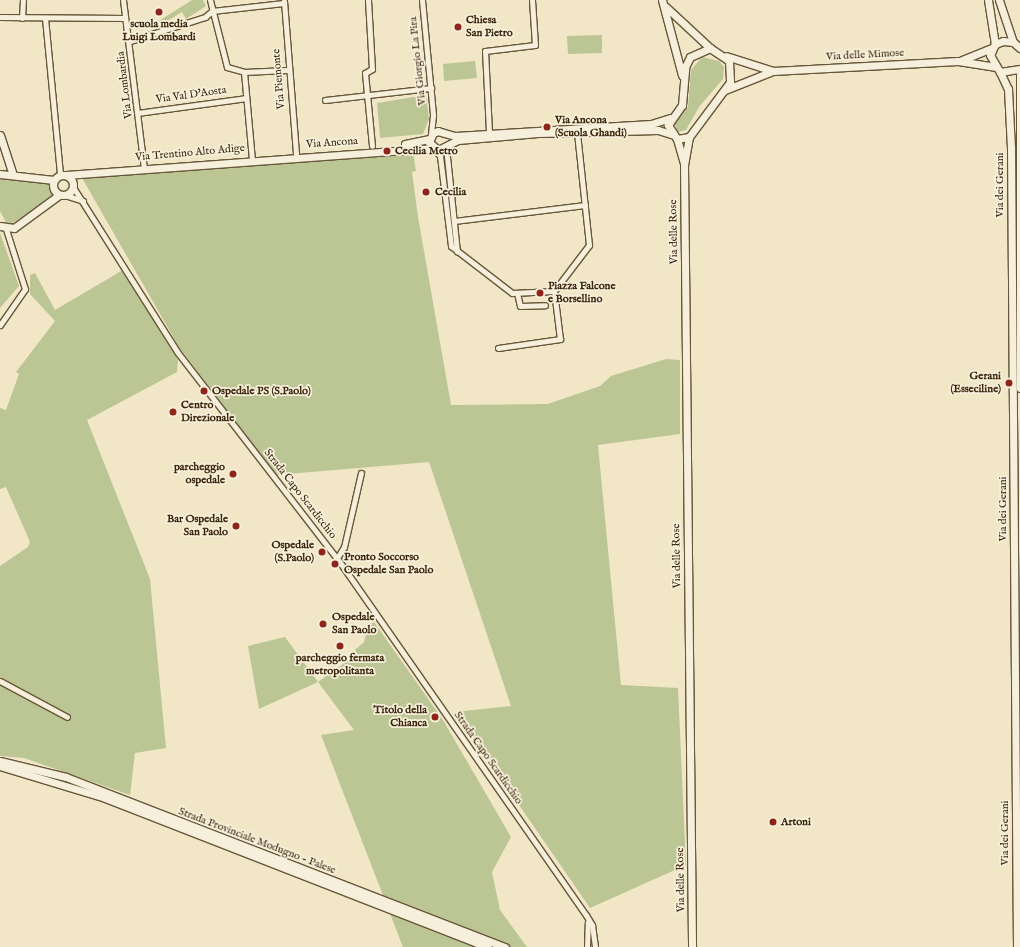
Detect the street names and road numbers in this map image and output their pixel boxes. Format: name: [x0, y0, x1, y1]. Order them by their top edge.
street label: Via Giorgio La Pira: [407, 16, 429, 106]
street label: Via delle Mimose: [826, 46, 904, 64]
street label: Via Piemonte: [270, 48, 288, 110]
street label: Via Lombardia: [114, 51, 136, 119]
street label: Via Val D'Aosta: [155, 84, 227, 106]
street label: Via Ancona: [306, 135, 358, 151]
street label: Via Trentino Alto Adige: [135, 142, 245, 164]
street label: Via dei Gerani: [993, 153, 1007, 217]
street label: Via delle Rose: [667, 199, 681, 265]
street label: Strada Capo Scardicchio: [261, 447, 339, 541]
street label: Via dei Gerani: [996, 477, 1010, 541]
street label: Via delle Rose: [670, 523, 684, 589]
street label: Strada Capo Scardicchio: [451, 709, 525, 807]
street label: Via dei Gerani: [998, 801, 1012, 865]
street label: Strada Provinciale Modugno - Palese: [177, 805, 337, 877]
street label: Via delle Rose: [674, 847, 688, 913]

